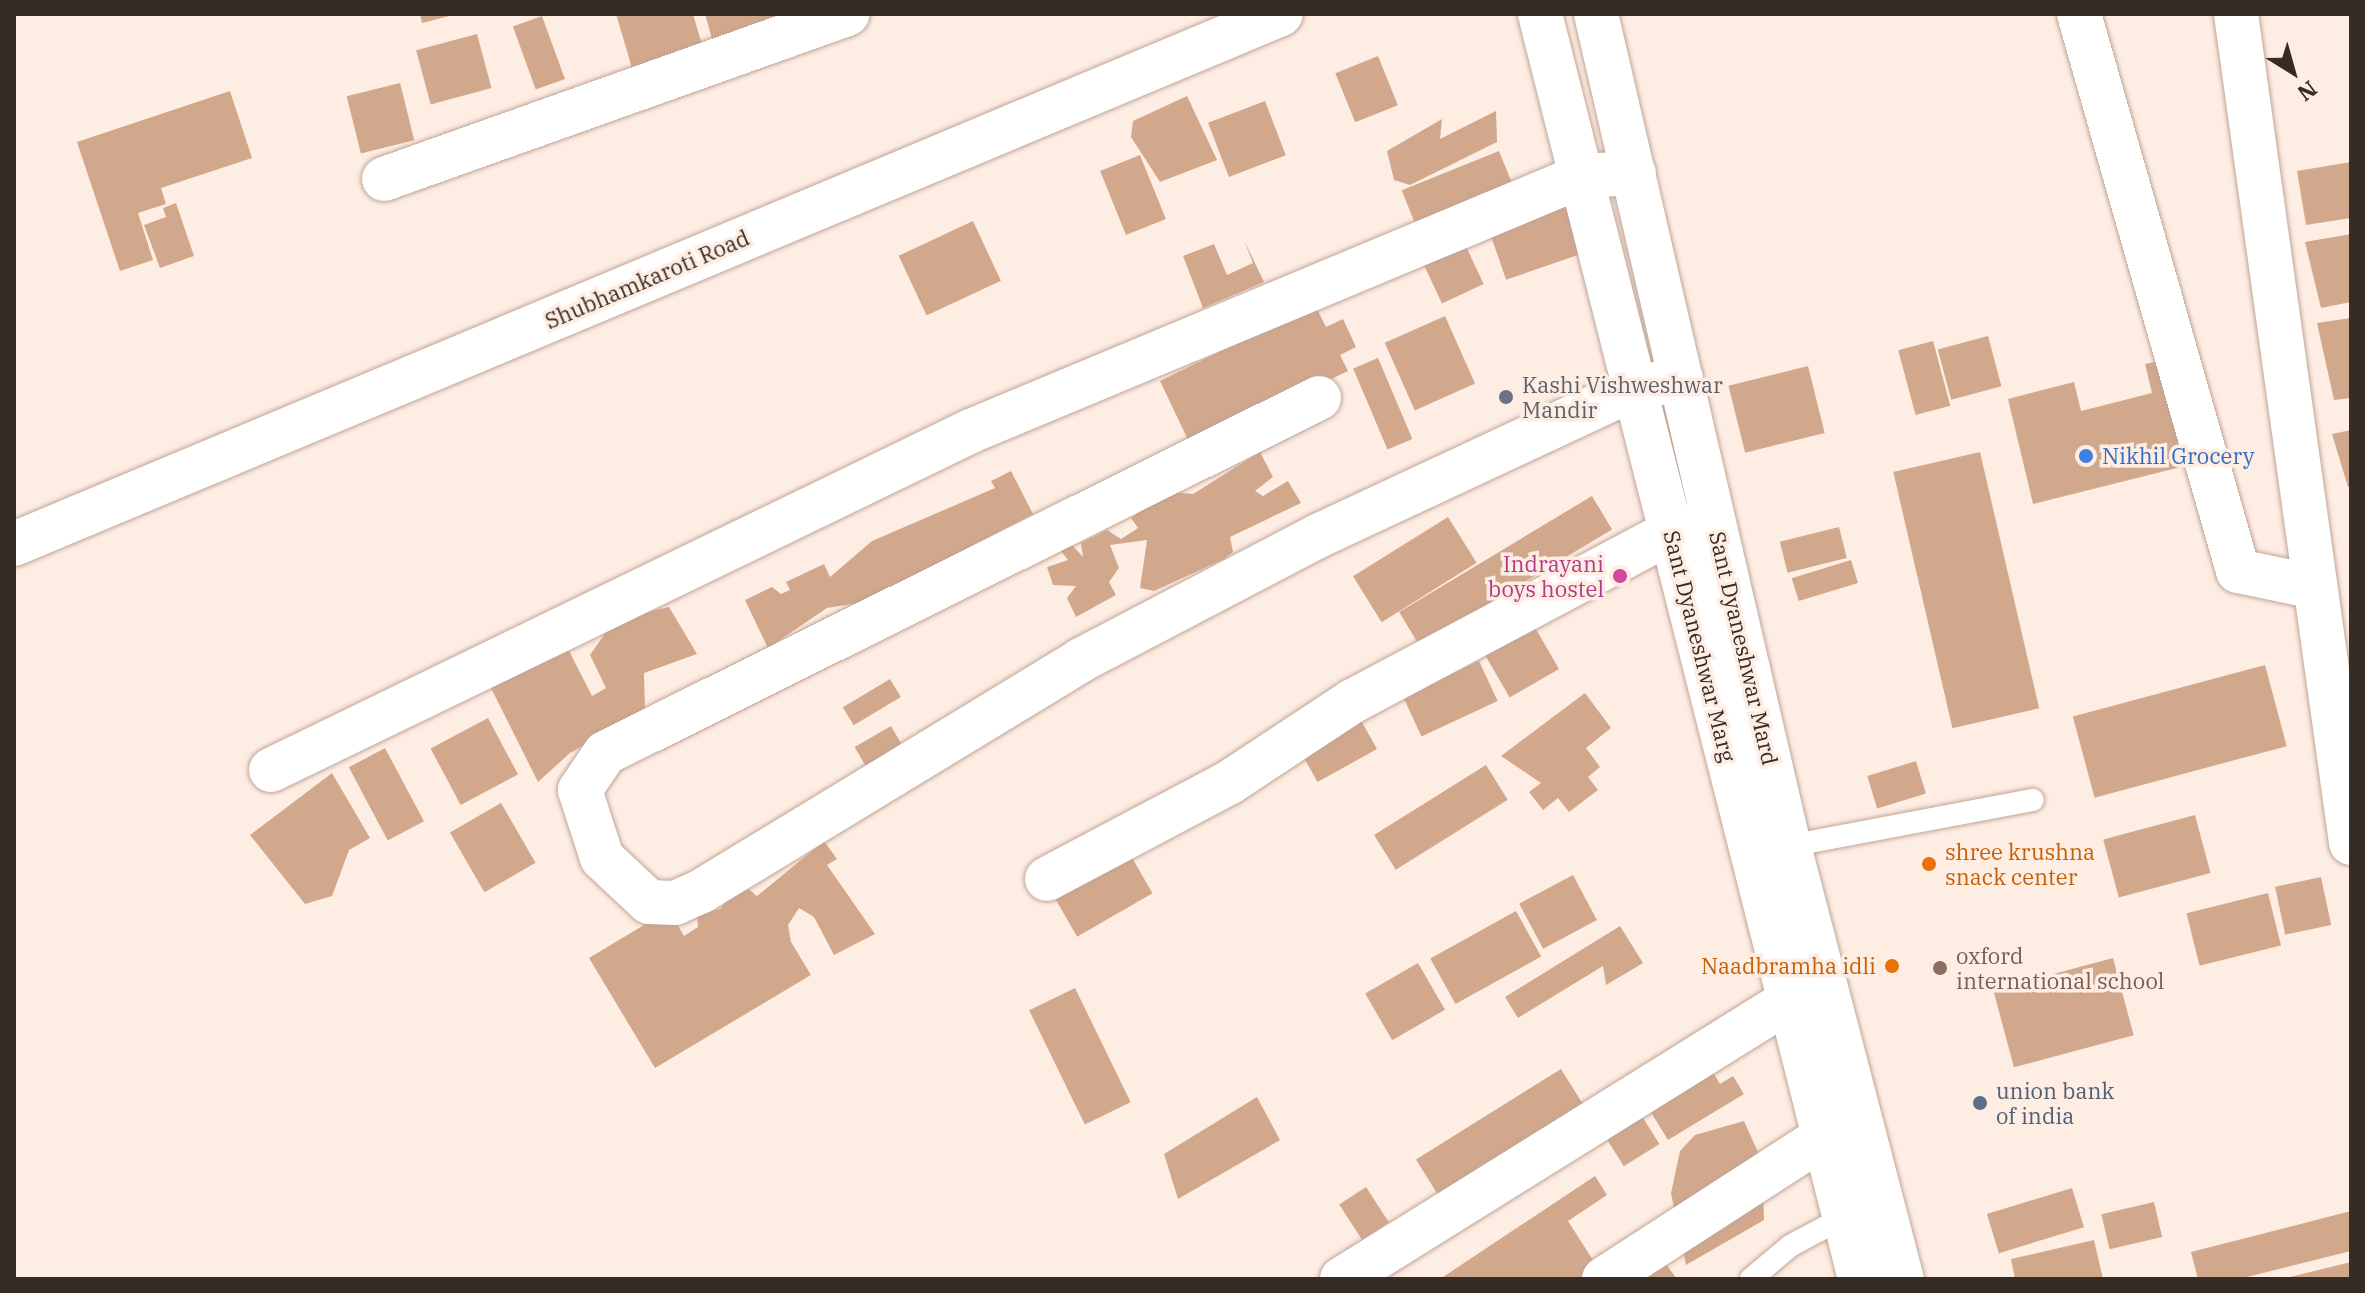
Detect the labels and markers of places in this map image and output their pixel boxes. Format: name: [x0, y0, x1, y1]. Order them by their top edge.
place label: Kashi Vishweshwar Mandir: [1522, 371, 1723, 422]
marker: Kashi Vishweshwar Mandir: [1497, 388, 1515, 406]
place label: Nikhil Grocery: [2102, 443, 2255, 469]
marker: Nikhil Grocery: [2077, 447, 2095, 465]
place label: Indrayani boys hostel: [1488, 550, 1604, 602]
marker: Indrayani boys hostel: [1611, 567, 1629, 585]
place label: shree krushna snack center: [1945, 838, 2095, 890]
marker: shree krushna snack center: [1920, 855, 1938, 873]
place label: oxford international school: [1956, 942, 2164, 994]
place label: Naadbramha idli: [1701, 953, 1876, 979]
marker: Naadbramha idli: [1883, 957, 1901, 975]
marker: oxford international school: [1931, 959, 1949, 977]
place label: union bank of india: [1996, 1077, 2114, 1128]
marker: union bank of india: [1971, 1094, 1989, 1112]

